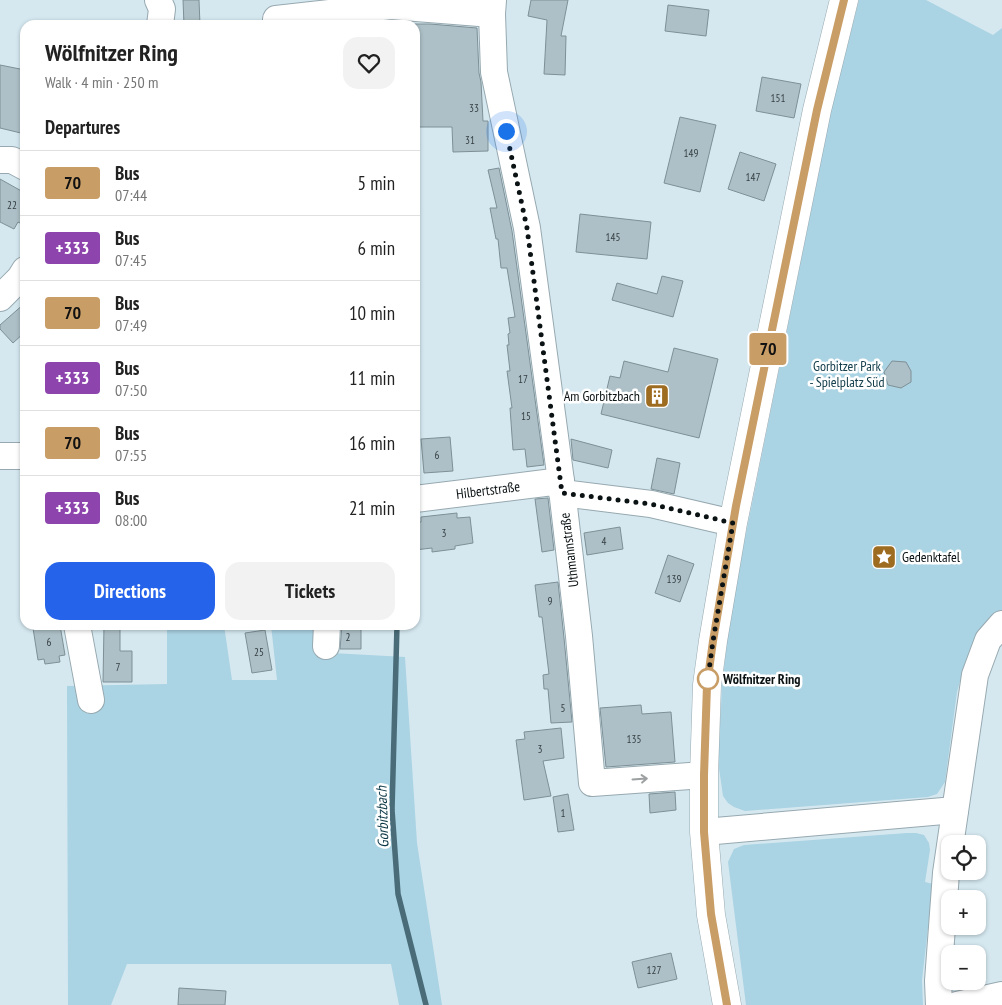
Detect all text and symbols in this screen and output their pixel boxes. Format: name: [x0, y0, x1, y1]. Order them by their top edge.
text: Wölfnitzer Ring: [45, 37, 178, 68]
button: heart: [343, 37, 395, 89]
text: Walk · 4 min · 250 m: [45, 72, 158, 92]
house number: 151: [771, 91, 785, 105]
house number: 33: [469, 101, 479, 115]
text: Departures: [45, 115, 120, 139]
your location: [494, 119, 519, 144]
house number: 31: [465, 133, 475, 147]
house number: 149: [684, 146, 698, 160]
text: Bus: [115, 161, 139, 185]
house number: 147: [746, 170, 760, 184]
text: 70: [64, 171, 81, 194]
text: 5 min: [358, 171, 395, 195]
text: 07:44: [115, 185, 147, 205]
house number: 22: [7, 198, 17, 212]
text: Bus: [115, 226, 139, 250]
house number: 145: [606, 230, 620, 244]
text: +333: [56, 236, 89, 259]
text: 6 min: [358, 236, 395, 260]
text: 07:45: [115, 250, 147, 270]
text: Bus: [115, 291, 139, 315]
text: 70: [64, 301, 81, 324]
text: 10 min: [349, 301, 395, 325]
text: 07:49: [115, 315, 147, 335]
line badge: 70: [746, 333, 790, 365]
text: 70: [759, 337, 777, 360]
text: Bus: [115, 356, 139, 380]
park label: Gorbitzer Park - Spielplatz Süd: [810, 357, 884, 391]
text: +333: [56, 366, 89, 389]
text: 11 min: [349, 366, 395, 390]
house number: 17: [518, 372, 528, 386]
text: 07:50: [115, 380, 147, 400]
building icon: Am Gorbitzbach: [644, 383, 670, 409]
place label: Am Gorbitzbach: [564, 387, 640, 405]
house number: 15: [521, 409, 531, 423]
text: Bus: [115, 421, 139, 445]
text: 70: [64, 431, 81, 454]
text: 16 min: [349, 431, 395, 455]
text: 07:55: [115, 445, 147, 465]
house number: 6: [435, 448, 440, 462]
street label: Hilbertstraße: [455, 477, 521, 503]
text: Bus: [115, 486, 139, 510]
text: +333: [56, 496, 89, 519]
text: 21 min: [349, 496, 395, 520]
text: 08:00: [115, 510, 147, 530]
street label: Uthmannstraße: [555, 512, 583, 588]
house number: 3: [442, 526, 447, 540]
house number: 4: [602, 534, 607, 548]
place icon: Gedenktafel: [871, 544, 897, 570]
place label: Gedenktafel: [902, 548, 961, 566]
button: Directions: [45, 562, 215, 620]
button: Tickets: [225, 562, 395, 620]
house number: 139: [667, 572, 681, 586]
house number: 9: [548, 594, 553, 608]
house number: 2: [346, 630, 351, 644]
house number: 6: [47, 635, 52, 649]
house number: 25: [254, 645, 264, 659]
house number: 7: [116, 660, 121, 674]
marker: Wölfnitzer Ring: [697, 668, 719, 690]
place label: Wölfnitzer Ring: [722, 670, 801, 688]
house number: 5: [561, 701, 566, 715]
house number: 135: [627, 732, 641, 746]
house number: 3: [538, 742, 543, 756]
one-way arrow: [632, 775, 648, 784]
water label: Gorbitzbach: [371, 784, 393, 848]
house number: 1: [561, 806, 566, 820]
map controls: [941, 835, 986, 990]
button: locate: [941, 835, 986, 880]
button: +: [941, 890, 986, 935]
button: −: [941, 945, 986, 990]
house number: 127: [647, 963, 661, 977]

